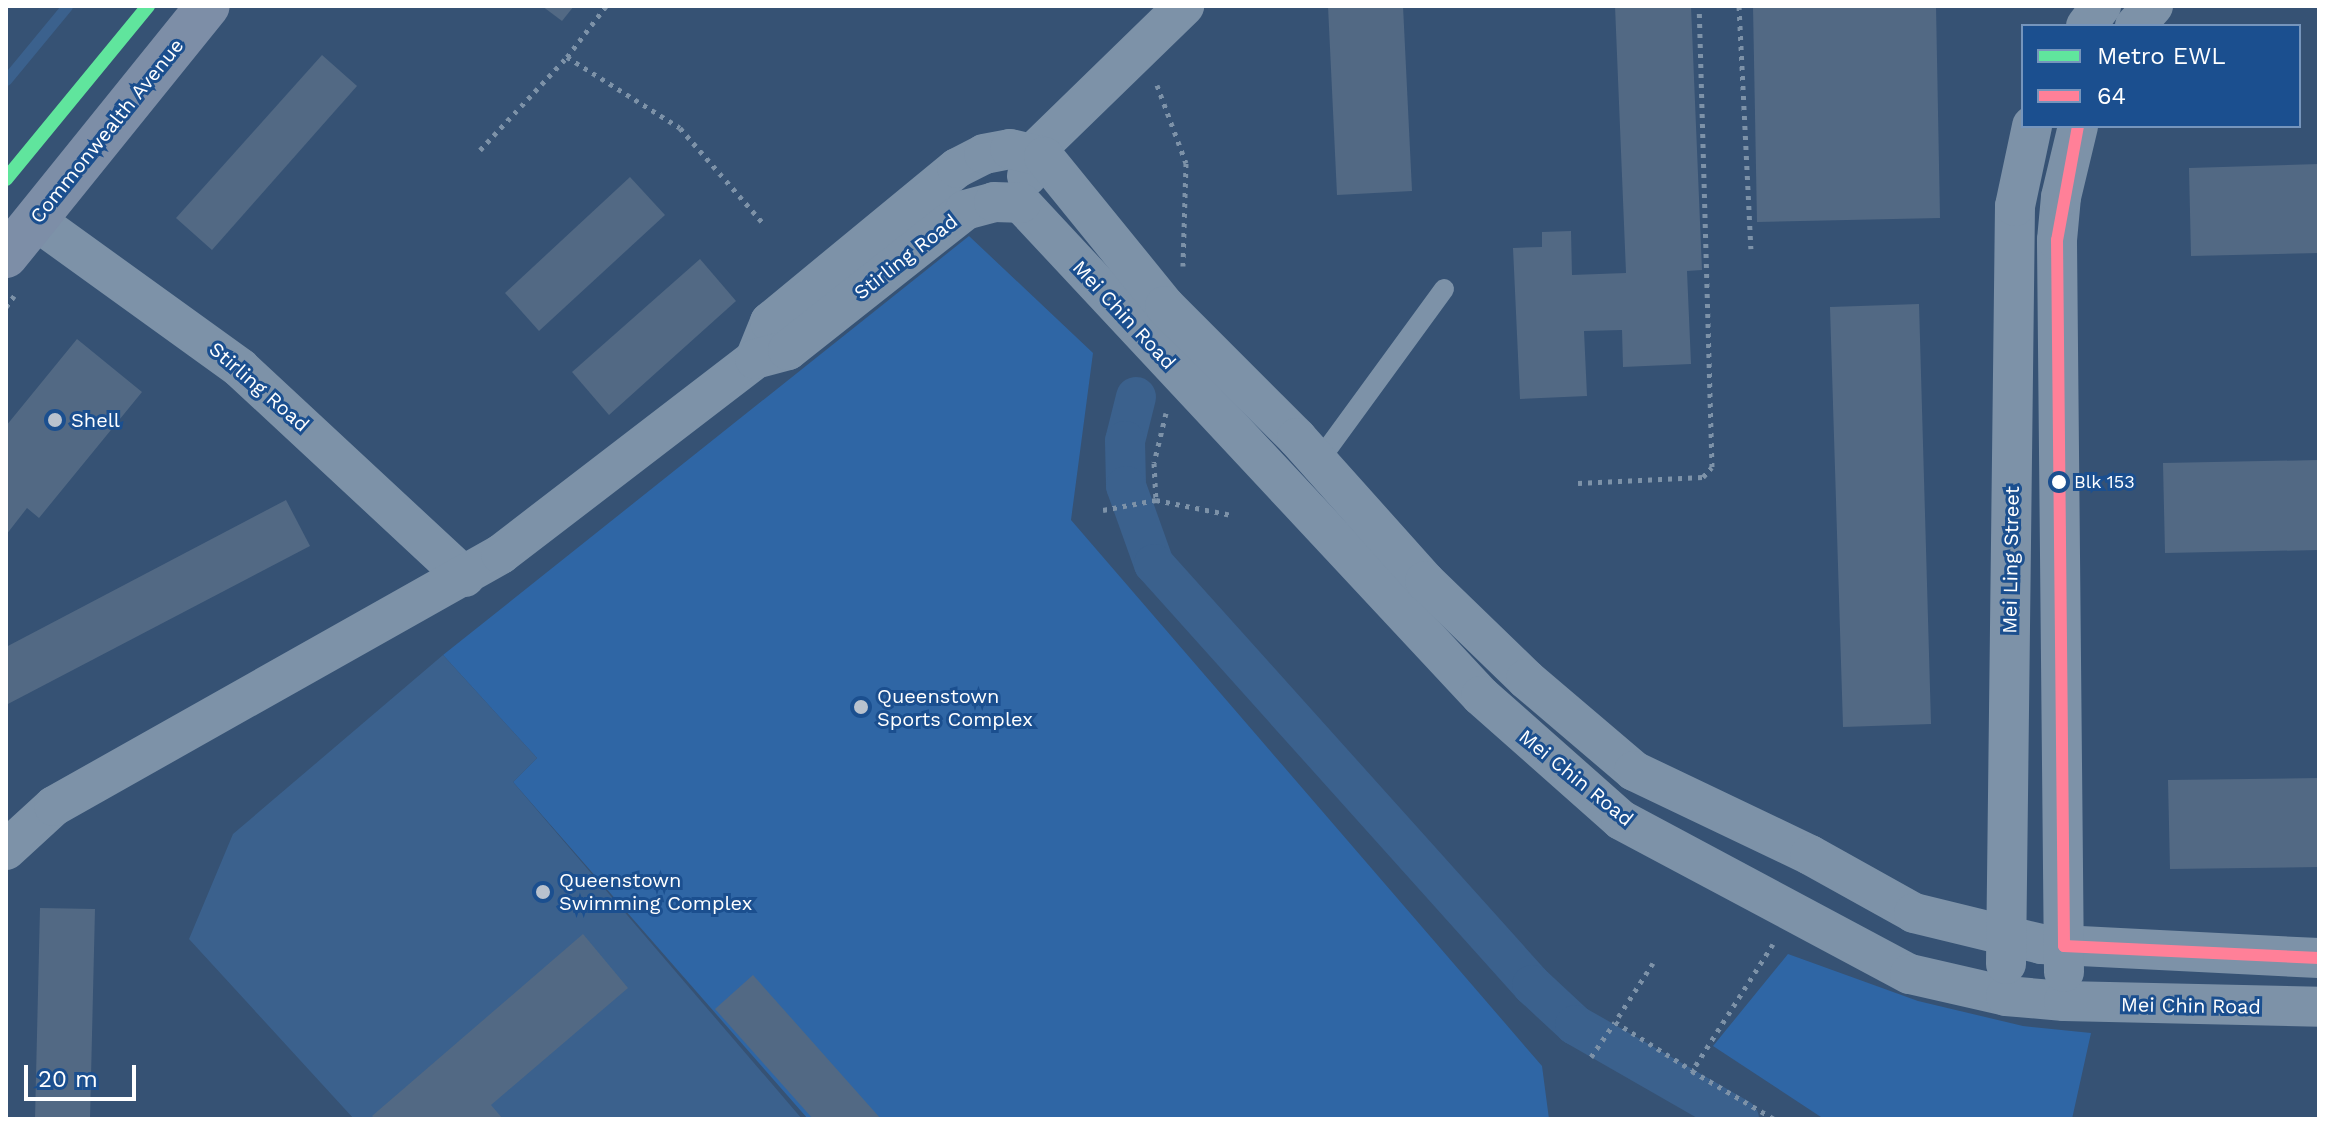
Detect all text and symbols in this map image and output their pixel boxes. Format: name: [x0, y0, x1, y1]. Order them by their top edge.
legend: [2021, 24, 2301, 128]
street label: Commonwealth Avenue: [25, 34, 189, 228]
text: Metro EWL: [2097, 42, 2226, 70]
text: 64: [2097, 82, 2126, 110]
street label: Stirling Road: [849, 209, 963, 305]
street label: Mei Chin Road: [1067, 256, 1181, 374]
street label: Stirling Road: [204, 337, 314, 437]
place label: Shell: [71, 408, 120, 432]
marker: Shell: [46, 411, 64, 429]
place label: Blk 153: [2074, 471, 2136, 493]
marker: Blk 153: [2051, 474, 2067, 490]
street label: Mei Ling Street: [1998, 486, 2024, 634]
place label: Queenstown Sports Complex: [877, 684, 1033, 731]
marker: Queenstown Sports Complex: [852, 698, 870, 716]
street label: Mei Chin Road: [1514, 725, 1638, 831]
place label: Queenstown Swimming Complex: [559, 868, 752, 915]
marker: Queenstown Swimming Complex: [534, 883, 552, 901]
street label: Mei Chin Road: [2121, 993, 2261, 1019]
scale bar: [28, 1049, 140, 1099]
text: 20 m: [38, 1065, 98, 1093]

